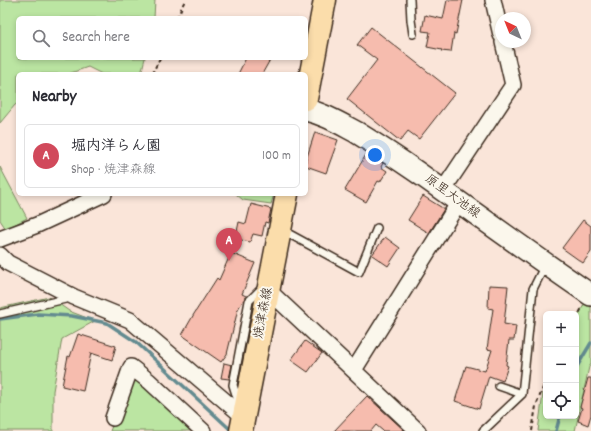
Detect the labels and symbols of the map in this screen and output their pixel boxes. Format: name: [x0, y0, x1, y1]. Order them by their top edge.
north arrow: [495, 12, 531, 48]
your location: [365, 145, 385, 165]
street label: 原里大池線: [420, 170, 485, 224]
pin: A: [216, 228, 242, 261]
street label: 焼津森線: [250, 285, 278, 340]

